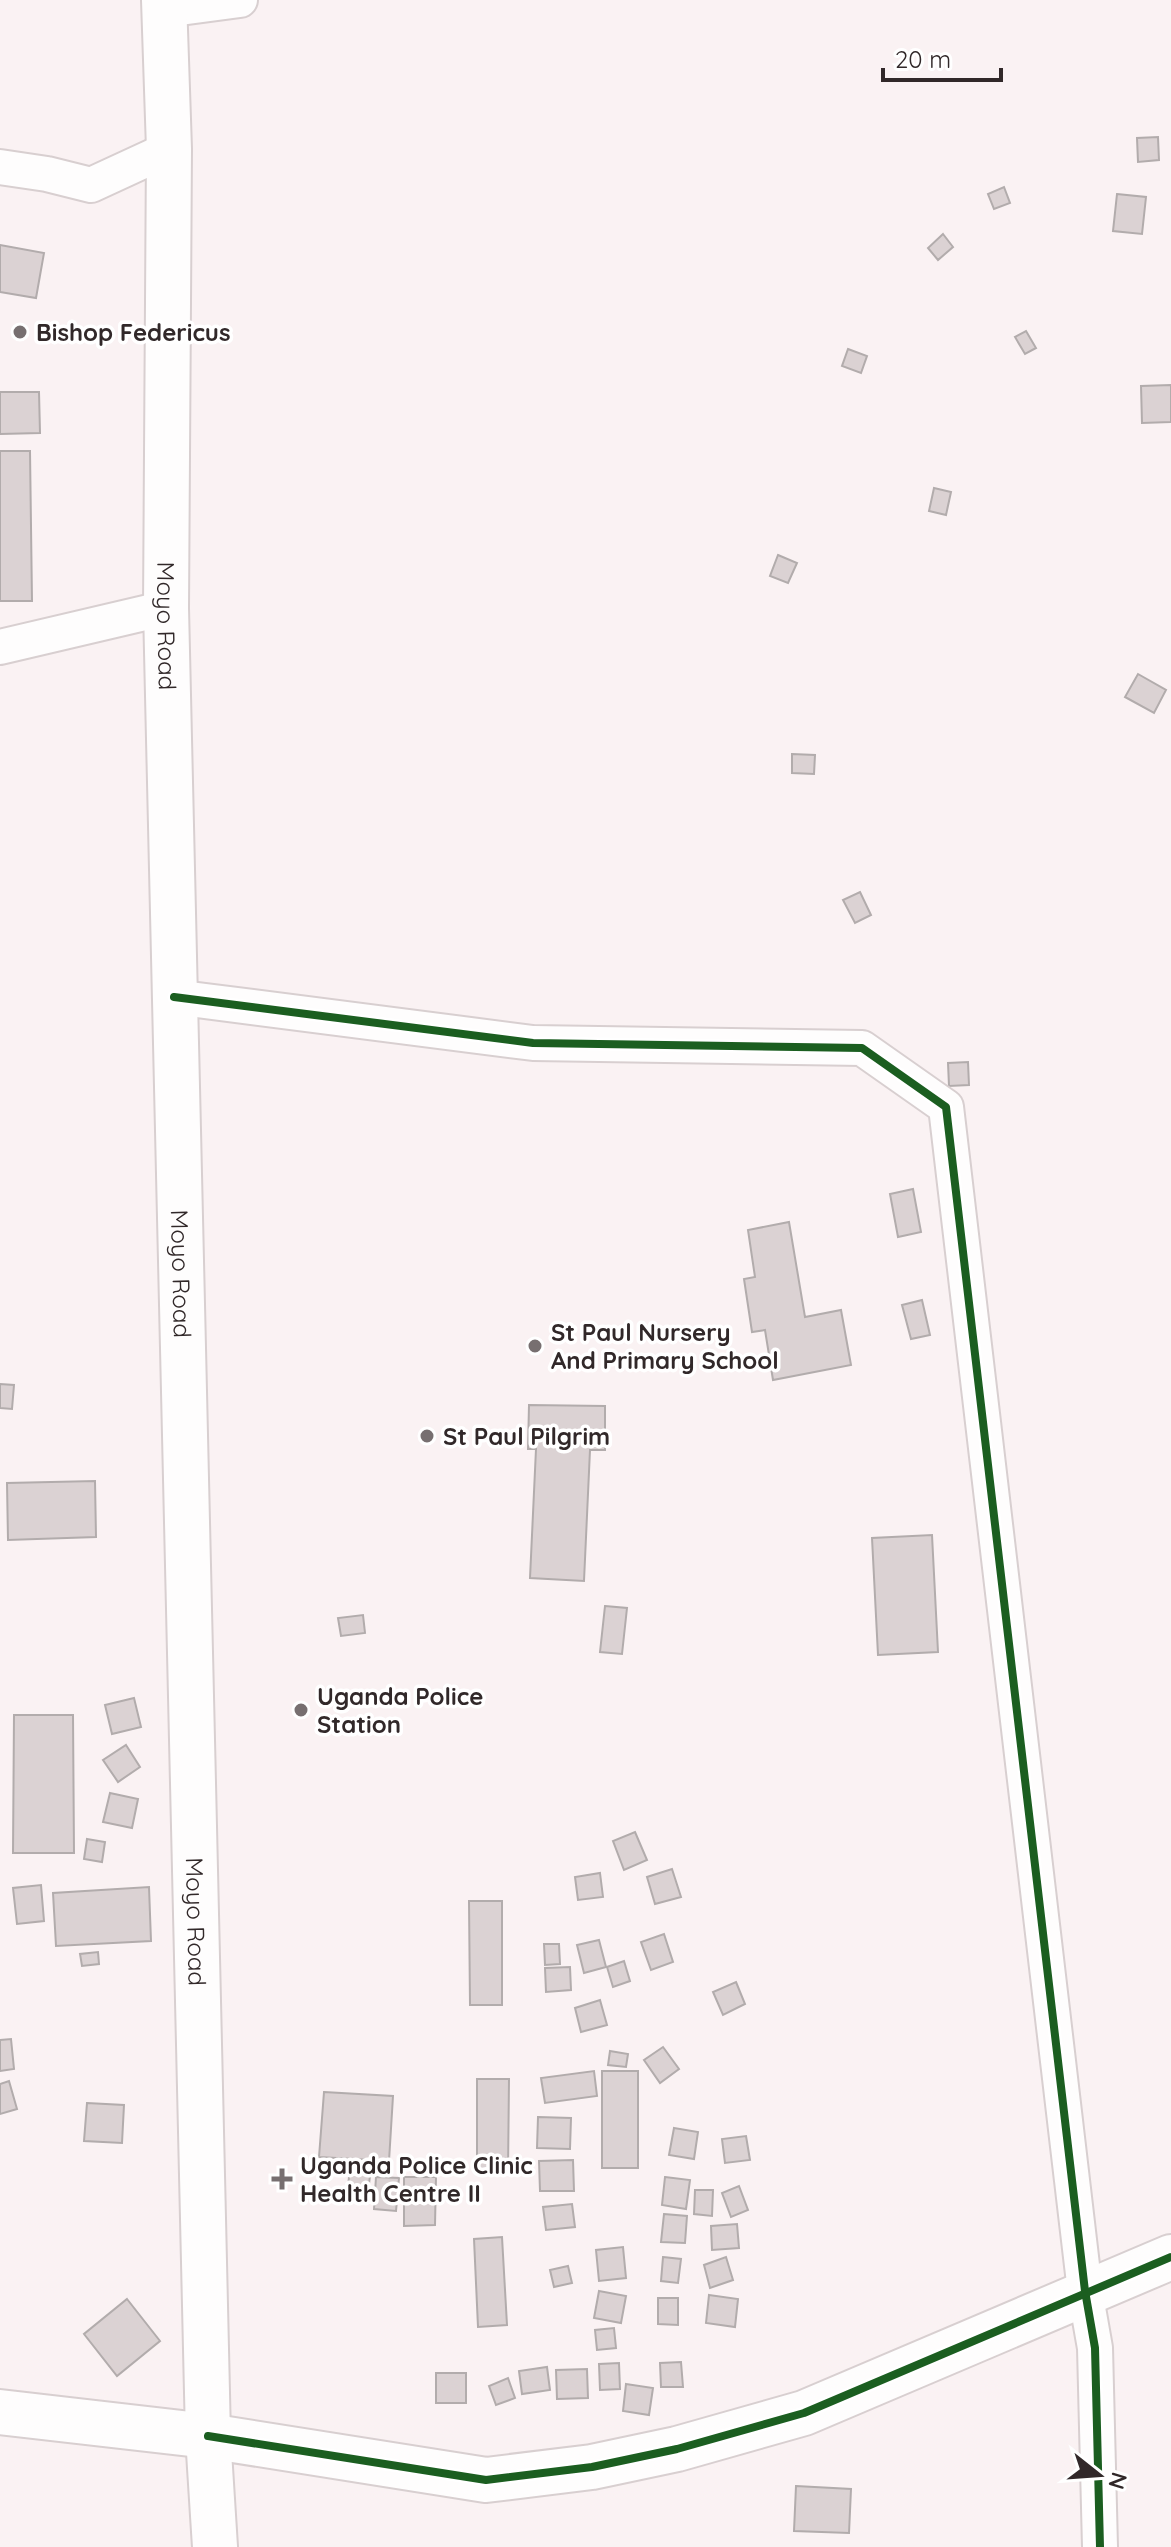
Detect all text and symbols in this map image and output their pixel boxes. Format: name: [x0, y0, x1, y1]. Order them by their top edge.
scale bar: [883, 32, 1001, 82]
text: 20 m: [895, 44, 951, 74]
place label: Bishop Federicus: [36, 317, 231, 347]
marker: Bishop Federicus: [11, 323, 29, 341]
street label: Moyo Road: [151, 562, 183, 690]
street label: Moyo Road: [165, 1209, 198, 1338]
place label: St Paul Nursery And Primary School: [551, 1317, 779, 1375]
marker: St Paul Nursery And Primary School: [526, 1337, 544, 1355]
place label: St Paul Pilgrim: [443, 1421, 610, 1451]
marker: St Paul Pilgrim: [418, 1427, 436, 1445]
place label: Uganda Police Station: [317, 1681, 483, 1739]
marker: Uganda Police Station: [292, 1701, 310, 1719]
street label: Moyo Road: [180, 1857, 213, 1986]
place label: Uganda Police Clinic Health Centre II: [300, 2150, 533, 2208]
marker: Uganda Police Clinic Health Centre II: [271, 2168, 293, 2190]
north arrow: [1059, 2435, 1139, 2515]
text: N: [1102, 2469, 1134, 2493]

